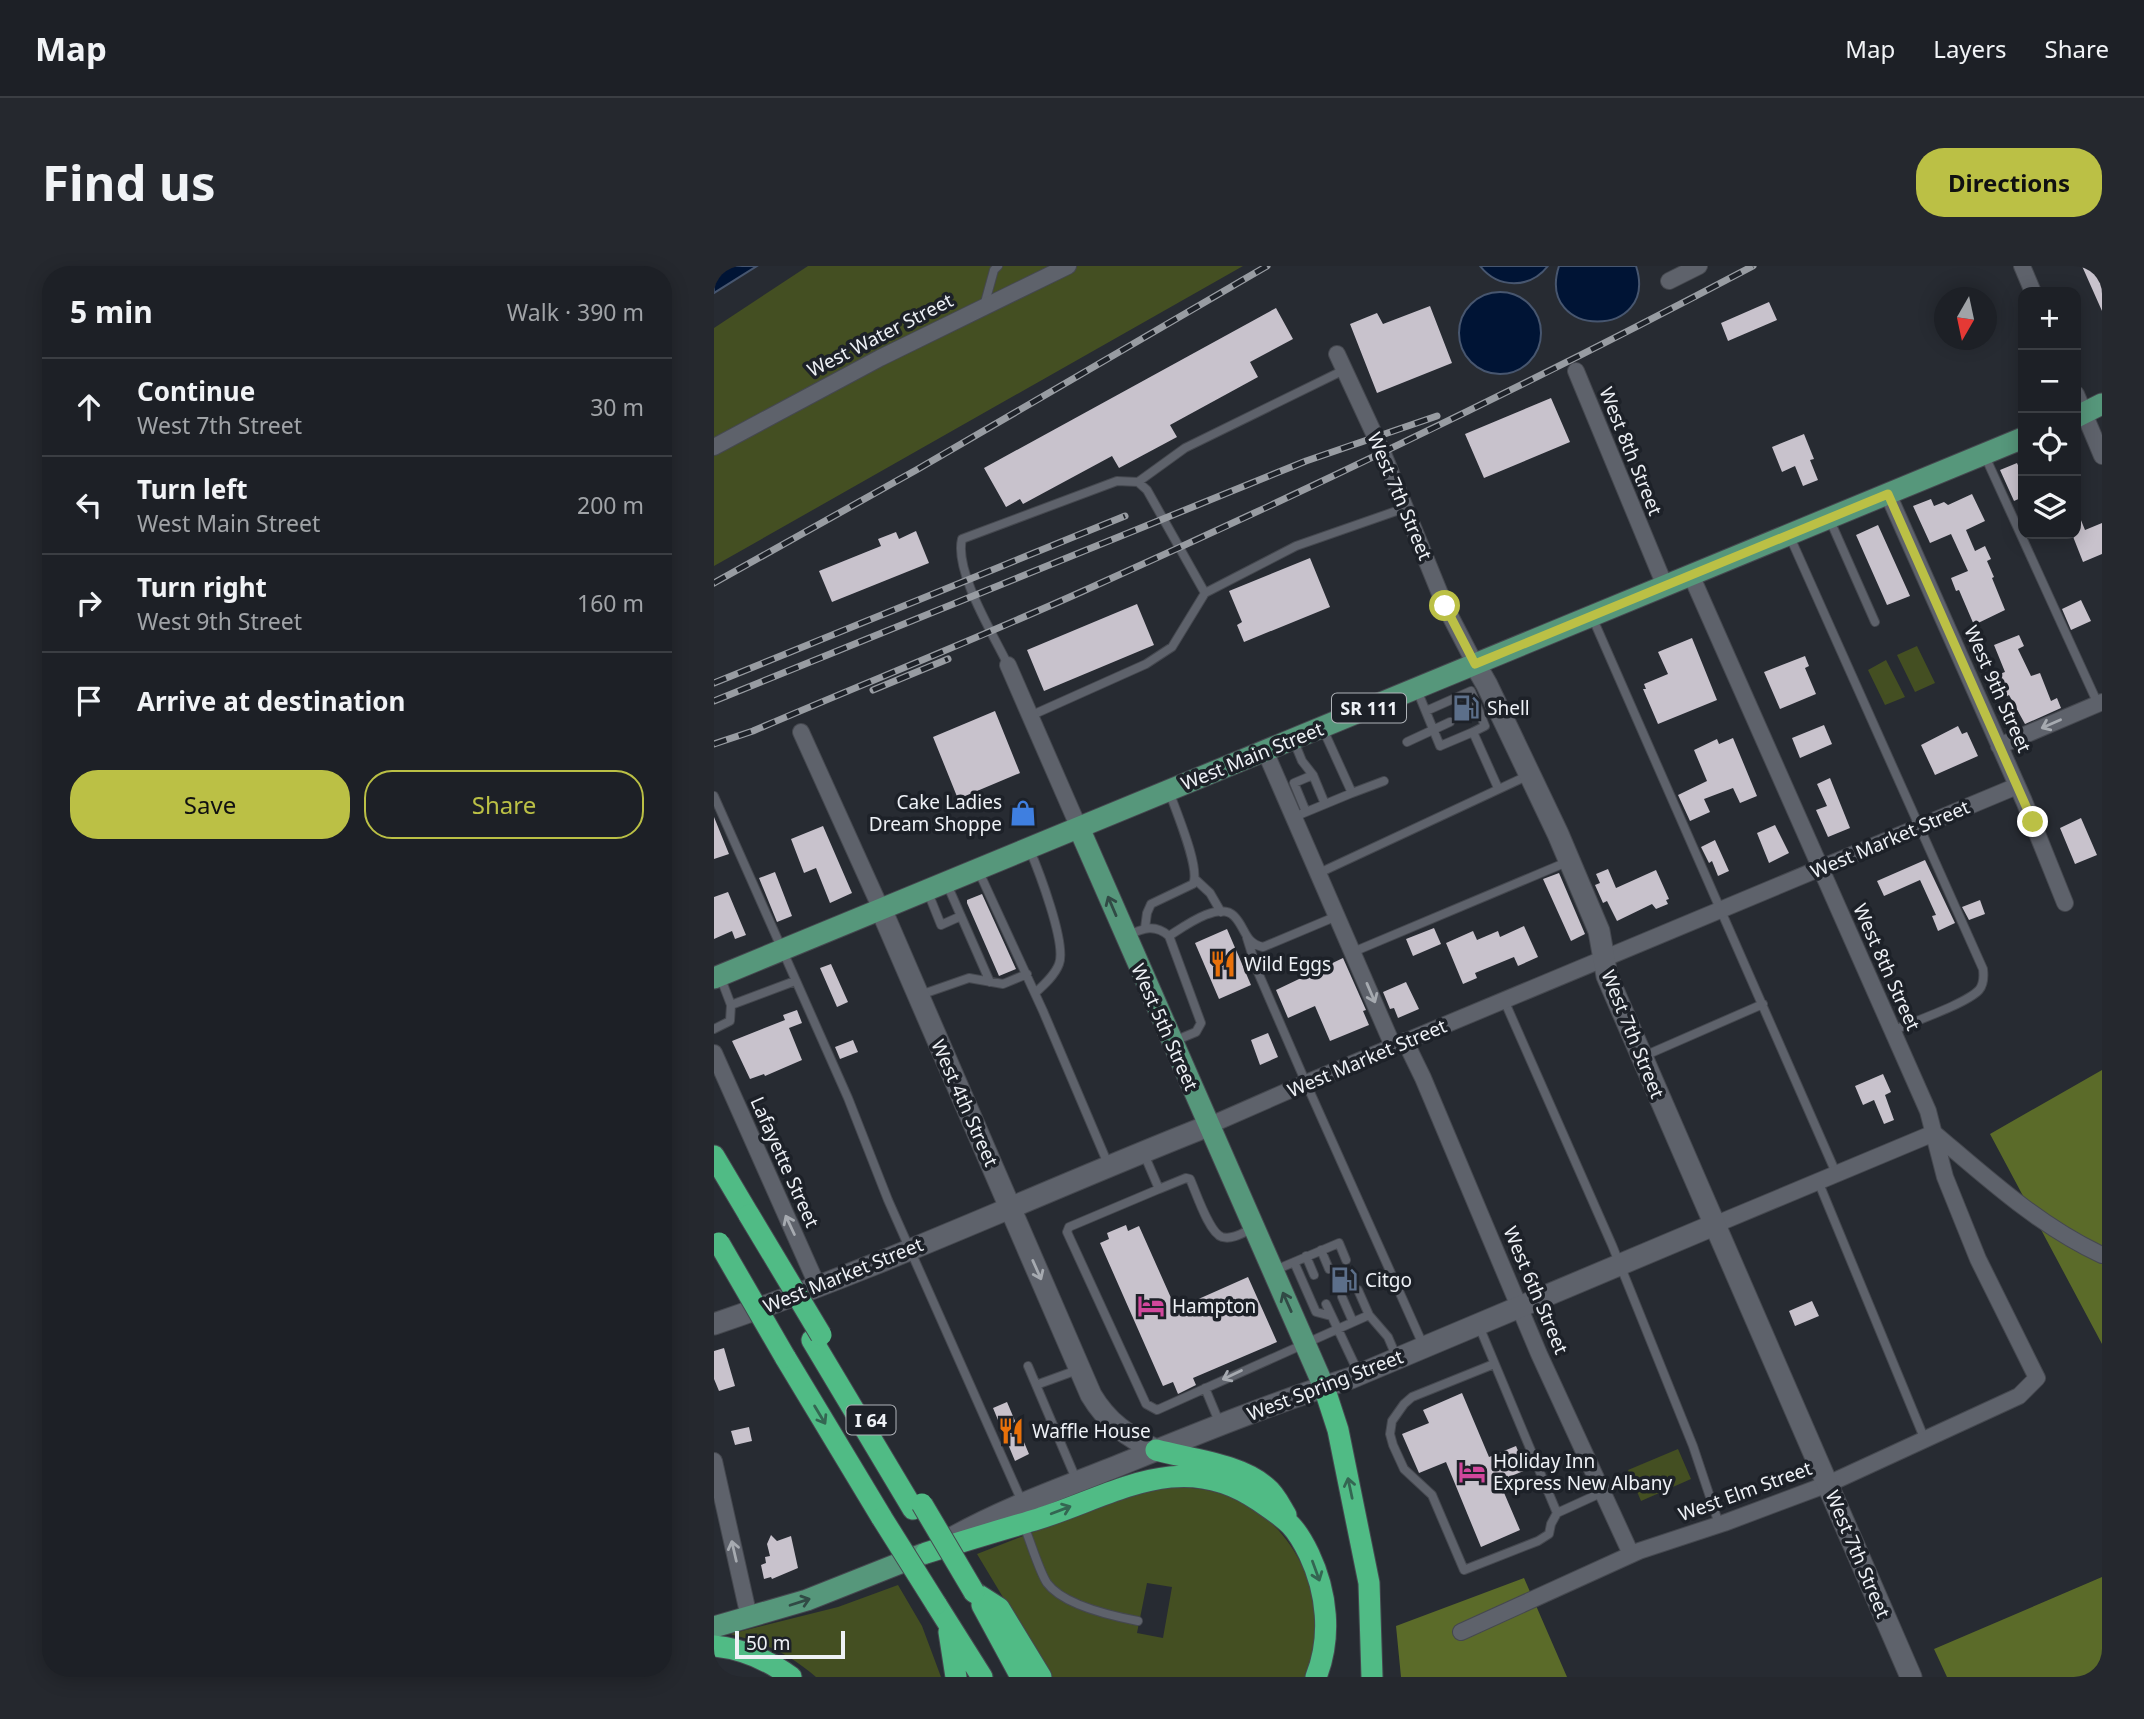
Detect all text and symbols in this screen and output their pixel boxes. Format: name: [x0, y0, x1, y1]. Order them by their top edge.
text: Map: [35, 26, 107, 71]
text: Map: [1845, 32, 1895, 65]
text: Layers: [1933, 32, 2007, 65]
text: Share: [2045, 32, 2109, 65]
button: Directions: [1916, 148, 2102, 217]
text: Find us: [42, 149, 216, 215]
street label: West Water Street: [803, 287, 957, 383]
north arrow: [1934, 287, 1997, 350]
map controls: [2018, 287, 2081, 539]
button: +: [2018, 287, 2081, 350]
text: 5 min: [70, 291, 153, 332]
text: Walk · 390 m: [507, 296, 644, 328]
button: −: [2018, 350, 2081, 413]
text: Continue: [137, 373, 255, 409]
street label: West 8th Street: [1593, 383, 1669, 519]
icon: ahead: [70, 388, 108, 426]
text: 30 m: [590, 391, 644, 423]
text: West 7th Street: [137, 409, 302, 441]
button: locate: [2018, 413, 2081, 476]
street label: West 7th Street: [1361, 428, 1439, 564]
text: Turn left: [137, 471, 248, 507]
button: layers: [2018, 476, 2081, 539]
icon: left: [70, 486, 108, 524]
text: 200 m: [577, 489, 644, 521]
text: West Main Street: [137, 507, 320, 539]
text: Turn right: [137, 569, 267, 605]
icon: right: [70, 584, 108, 622]
text: 160 m: [577, 587, 644, 619]
route start: [1429, 590, 1460, 621]
text: West 9th Street: [137, 605, 302, 637]
street label: West 9th Street: [1958, 621, 2038, 757]
icon: arrive: [70, 682, 108, 720]
text: Arrive at destination: [137, 683, 406, 719]
fuel station icon: Shell: [1451, 693, 1481, 723]
road number: SR 111: [1332, 694, 1406, 723]
place label: Shell: [1487, 695, 1530, 721]
street label: West Main Street: [1177, 716, 1327, 796]
one-way arrow: [2041, 718, 2062, 731]
button: Save: [70, 770, 350, 839]
button: Share: [364, 770, 644, 839]
place label: Cake Ladies Dream Shoppe: [869, 789, 1002, 837]
street label: West Market Street: [1807, 794, 1974, 884]
shop icon: Cake Ladies Dream Shoppe: [1008, 798, 1038, 828]
route end: [2017, 806, 2048, 837]
one-way arrow: [1105, 896, 1118, 917]
street label: West 8th Street: [1847, 899, 1927, 1035]
restaurant icon: Wild Eggs: [1208, 949, 1238, 979]
place label: Wild Eggs: [1244, 951, 1331, 977]
street label: West 5th Street: [1125, 959, 1205, 1095]
street label: West 7th Street: [1595, 966, 1671, 1102]
one-way arrow: [1365, 982, 1378, 1003]
street label: West Market Street: [1284, 1013, 1451, 1103]
street label: West 4th Street: [925, 1035, 1005, 1171]
street label: Lafayette Street: [745, 1092, 826, 1232]
one-way arrow: [783, 1215, 796, 1236]
street label: West 6th Street: [1497, 1222, 1575, 1358]
street label: West Market Street: [759, 1231, 927, 1319]
one-way arrow: [1031, 1258, 1044, 1280]
fuel station icon: Citgo: [1329, 1265, 1359, 1295]
place label: Citgo: [1365, 1267, 1412, 1293]
hotel icon: Hampton: [1136, 1291, 1166, 1321]
one-way arrow: [1280, 1292, 1293, 1313]
place label: Hampton: [1172, 1293, 1256, 1319]
street label: West Spring Street: [1243, 1343, 1407, 1427]
one-way arrow: [1222, 1369, 1243, 1382]
one-way arrow: [813, 1405, 827, 1425]
road number: I 64: [846, 1406, 896, 1434]
restaurant icon: Waffle House: [996, 1416, 1026, 1446]
place label: Waffle House: [1032, 1418, 1151, 1444]
place label: Holiday Inn Express New Albany: [1493, 1448, 1672, 1496]
street label: West Elm Street: [1675, 1455, 1815, 1527]
hotel icon: Holiday Inn Express New Albany: [1457, 1457, 1487, 1487]
one-way arrow: [1342, 1477, 1356, 1500]
street label: West 7th Street: [1819, 1486, 1897, 1622]
one-way arrow: [1050, 1502, 1072, 1515]
one-way arrow: [727, 1540, 740, 1563]
one-way arrow: [1310, 1560, 1323, 1582]
one-way arrow: [789, 1595, 811, 1608]
scale bar: [735, 1628, 845, 1660]
text: 50 m: [746, 1630, 790, 1656]

